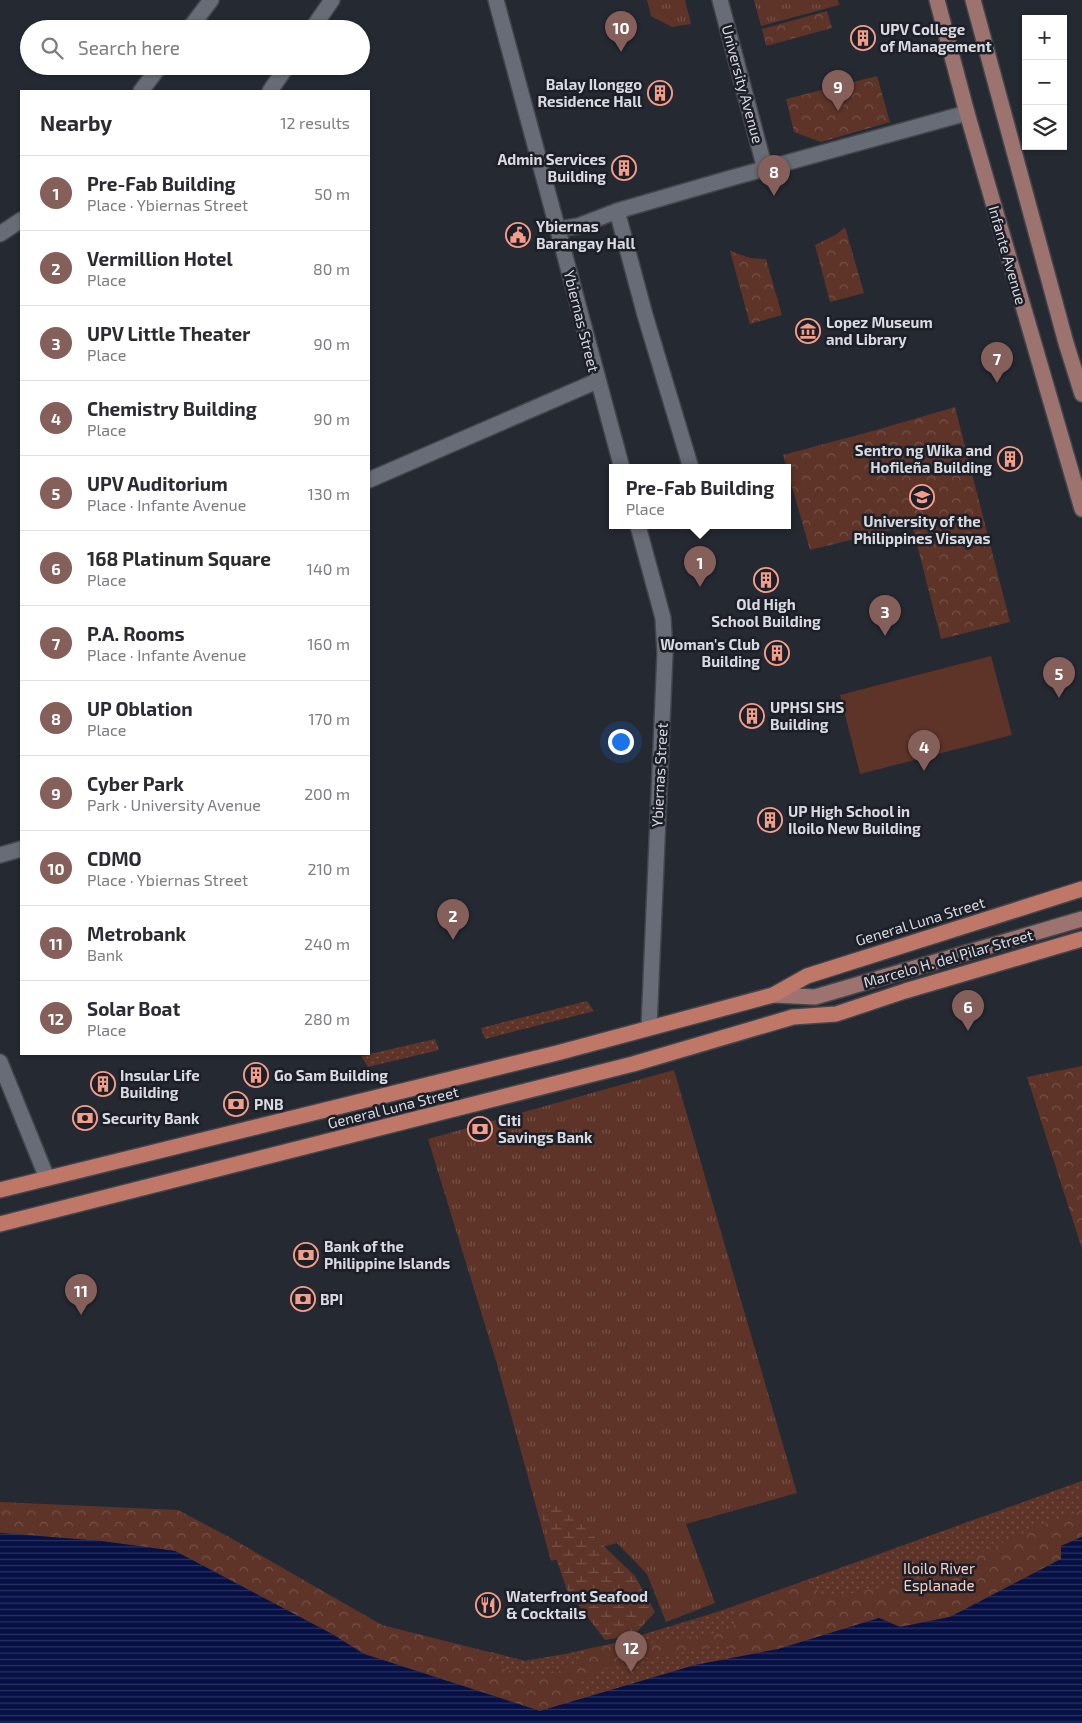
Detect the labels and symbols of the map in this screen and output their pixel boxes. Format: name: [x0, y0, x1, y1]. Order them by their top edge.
pin: 10: [605, 11, 637, 52]
place label: UPV College of Management: [880, 20, 992, 55]
street label: University Avenue: [718, 23, 768, 145]
building icon: UPV College of Management: [850, 25, 876, 51]
pin: 9: [822, 70, 854, 111]
place label: Balay Ilonggo Residence Hall: [537, 75, 642, 110]
building icon: Balay Ilonggo Residence Hall: [647, 80, 673, 106]
place label: Admin Services Building: [497, 150, 606, 185]
building icon: Admin Services Building: [611, 155, 637, 181]
pin: 8: [758, 155, 790, 196]
street label: Infante Avenue: [985, 203, 1031, 307]
place label: Ybiernas Barangay Hall: [536, 217, 635, 253]
public building icon: Ybiernas Barangay Hall: [505, 222, 531, 248]
street label: Ybiernas Street: [561, 268, 603, 374]
place label: Lopez Museum and Library: [826, 313, 933, 349]
museum icon: Lopez Museum and Library: [795, 318, 821, 344]
pin: 7: [981, 342, 1013, 383]
place label: Sentro ng Wika and Hofileña Building: [855, 441, 992, 476]
building icon: Sentro ng Wika and Hofileña Building: [997, 446, 1023, 472]
school or university icon: University of the Philippines Visayas: [909, 484, 935, 510]
place label: University of the Philippines Visayas: [853, 512, 991, 548]
pin: 1: [684, 546, 716, 587]
building icon: Old High School Building: [753, 567, 779, 593]
place label: Old High School Building: [711, 595, 821, 630]
pin: 3: [869, 595, 901, 636]
place label: Woman's Club Building: [660, 635, 760, 670]
building icon: Woman's Club Building: [764, 640, 790, 666]
pin: 5: [1043, 657, 1075, 698]
place label: UPHSI SHS Building: [770, 698, 844, 733]
building icon: UPHSI SHS Building: [739, 703, 765, 729]
street label: Ybiernas Street: [647, 722, 671, 828]
your location: [608, 729, 634, 755]
pin: 4: [908, 730, 940, 771]
place label: UP High School in Iloilo New Building: [788, 802, 921, 837]
building icon: UP High School in Iloilo New Building: [757, 807, 783, 833]
street label: General Luna Street: [853, 893, 987, 949]
pin: 2: [437, 899, 469, 940]
street label: Marcelo H. del Pilar Street: [861, 925, 1035, 991]
pin: 6: [952, 990, 984, 1031]
building icon: Go Sam Building: [243, 1062, 269, 1088]
place label: Insular Life Building: [120, 1066, 200, 1101]
place label: Go Sam Building: [274, 1066, 388, 1084]
building icon: Insular Life Building: [90, 1071, 116, 1097]
street label: General Luna Street: [326, 1082, 461, 1132]
bank icon: PNB: [223, 1091, 249, 1117]
place label: PNB: [254, 1095, 284, 1113]
bank icon: Security Bank: [72, 1105, 98, 1131]
place label: Security Bank: [102, 1109, 200, 1128]
place label: Citi Savings Bank: [498, 1111, 593, 1146]
bank icon: Citi Savings Bank: [467, 1116, 493, 1142]
place label: Bank of the Philippine Islands: [324, 1237, 450, 1272]
bank icon: Bank of the Philippine Islands: [293, 1242, 319, 1268]
pin: 11: [65, 1274, 97, 1315]
bank icon: BPI: [290, 1286, 316, 1312]
place label: BPI: [320, 1290, 343, 1308]
park label: Iloilo River Esplanade: [903, 1559, 975, 1594]
place label: Waterfront Seafood & Cocktails: [506, 1587, 648, 1622]
restaurant icon: Waterfront Seafood & Cocktails: [475, 1592, 501, 1618]
pin: 12: [615, 1631, 647, 1672]

